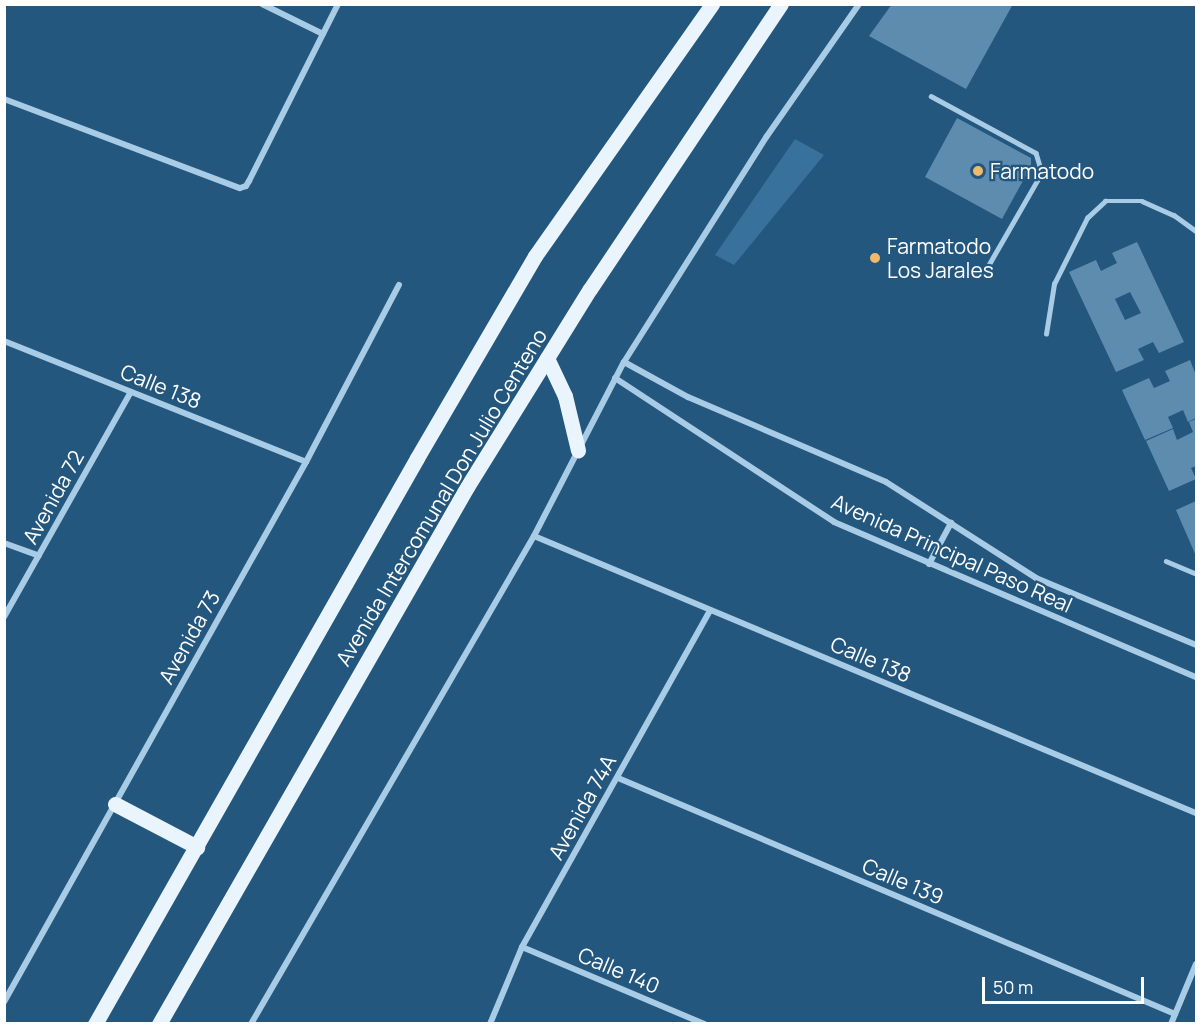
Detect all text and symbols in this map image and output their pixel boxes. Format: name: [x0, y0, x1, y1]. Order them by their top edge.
place label: Farmatodo: [990, 158, 1094, 184]
marker: Farmatodo: [971, 164, 985, 178]
place label: Farmatodo Los Jarales: [887, 233, 994, 283]
marker: Farmatodo Los Jarales: [868, 251, 882, 265]
street label: Avenida Intercomunal Don Julio Centeno: [330, 324, 552, 670]
street label: Calle 138: [117, 358, 205, 414]
street label: Avenida 72: [17, 446, 89, 548]
street label: Avenida Principal Paso Real: [828, 488, 1076, 618]
street label: Avenida 73: [153, 586, 225, 688]
street label: Calle 138: [827, 631, 915, 687]
street label: Avenida 74A: [543, 750, 621, 864]
street label: Calle 139: [859, 853, 947, 909]
street label: Calle 140: [574, 942, 664, 998]
scale bar: [985, 965, 1147, 1003]
text: 50 m: [993, 975, 1033, 999]

